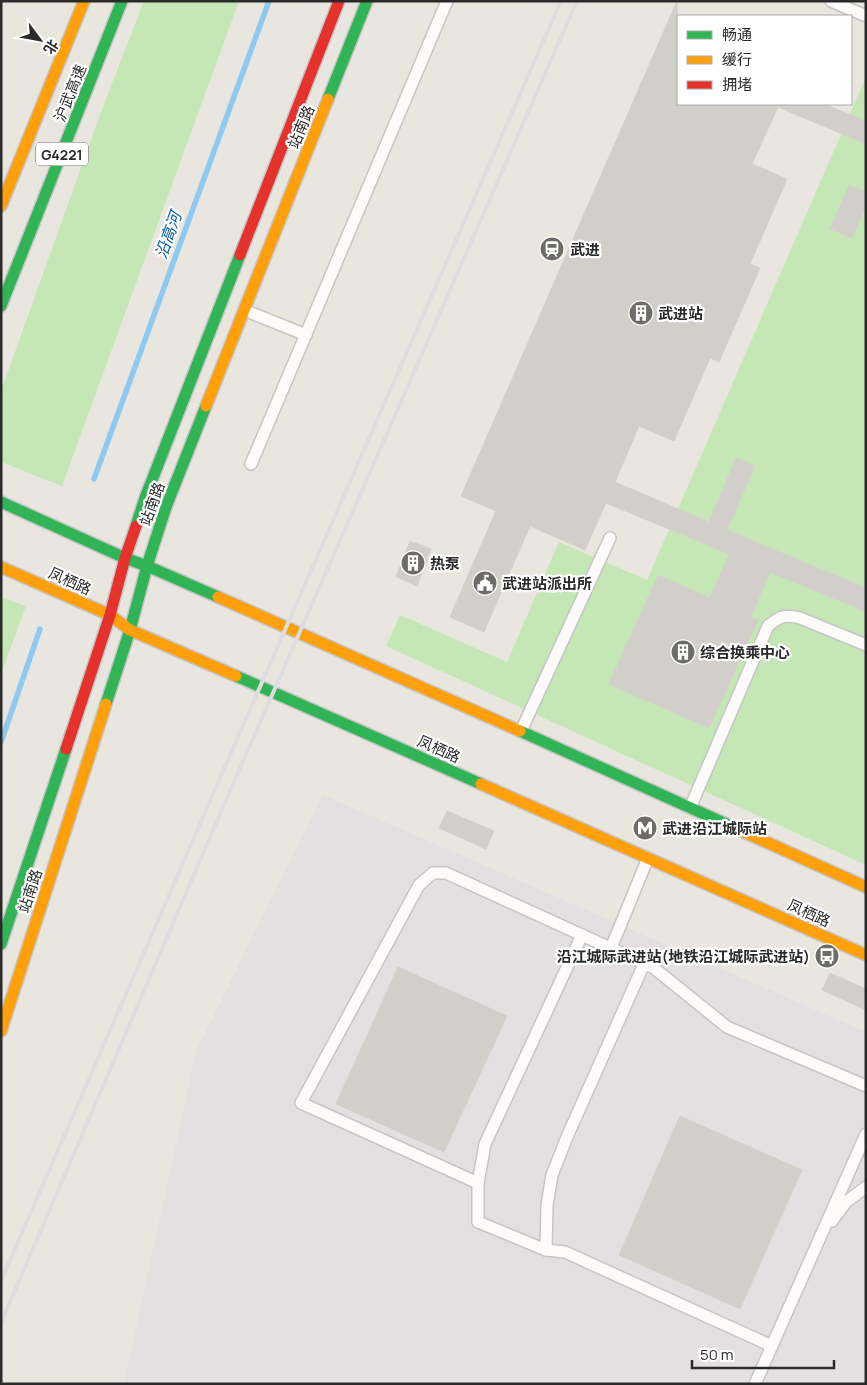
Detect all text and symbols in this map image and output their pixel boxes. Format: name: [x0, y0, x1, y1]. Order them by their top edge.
north arrow: [15, 15, 65, 65]
legend: [677, 15, 852, 105]
text: 畅通: [722, 24, 752, 45]
text: 北: [40, 36, 63, 58]
text: 缓行: [722, 49, 752, 70]
street label: 沪武高速: [49, 61, 91, 125]
text: 拥堵: [722, 74, 752, 95]
street label: 站南路: [283, 102, 319, 152]
road number: G4221: [36, 142, 88, 166]
water label: 沿高河: [149, 206, 188, 261]
station icon: 武进: [539, 236, 565, 262]
place label: 武进: [570, 239, 600, 260]
building icon: 武进站: [628, 300, 654, 326]
place label: 武进站: [658, 303, 703, 324]
street label: 站南路: [134, 479, 170, 529]
building icon: 热泵: [400, 550, 426, 576]
place label: 热泵: [430, 553, 460, 574]
street label: 凤栖路: [45, 562, 95, 600]
public building icon: 武进站派出所: [472, 570, 498, 596]
place label: 武进站派出所: [502, 573, 592, 594]
building icon: 综合换乘中心: [670, 639, 696, 665]
place label: 综合换乘中心: [700, 642, 790, 663]
street label: 凤栖路: [414, 730, 464, 768]
metro station icon: 武进沿江城际站: [632, 815, 658, 841]
place label: 武进沿江城际站: [662, 818, 767, 839]
street label: 站南路: [13, 866, 47, 916]
street label: 凤栖路: [784, 894, 834, 932]
bus stop icon: 沿江城际武进站(地铁沿江城际武进站): [814, 943, 840, 969]
place label: 沿江城际武进站(地铁沿江城际武进站): [556, 946, 810, 967]
scale bar: [692, 1338, 834, 1370]
text: 50 m: [700, 1344, 734, 1365]

